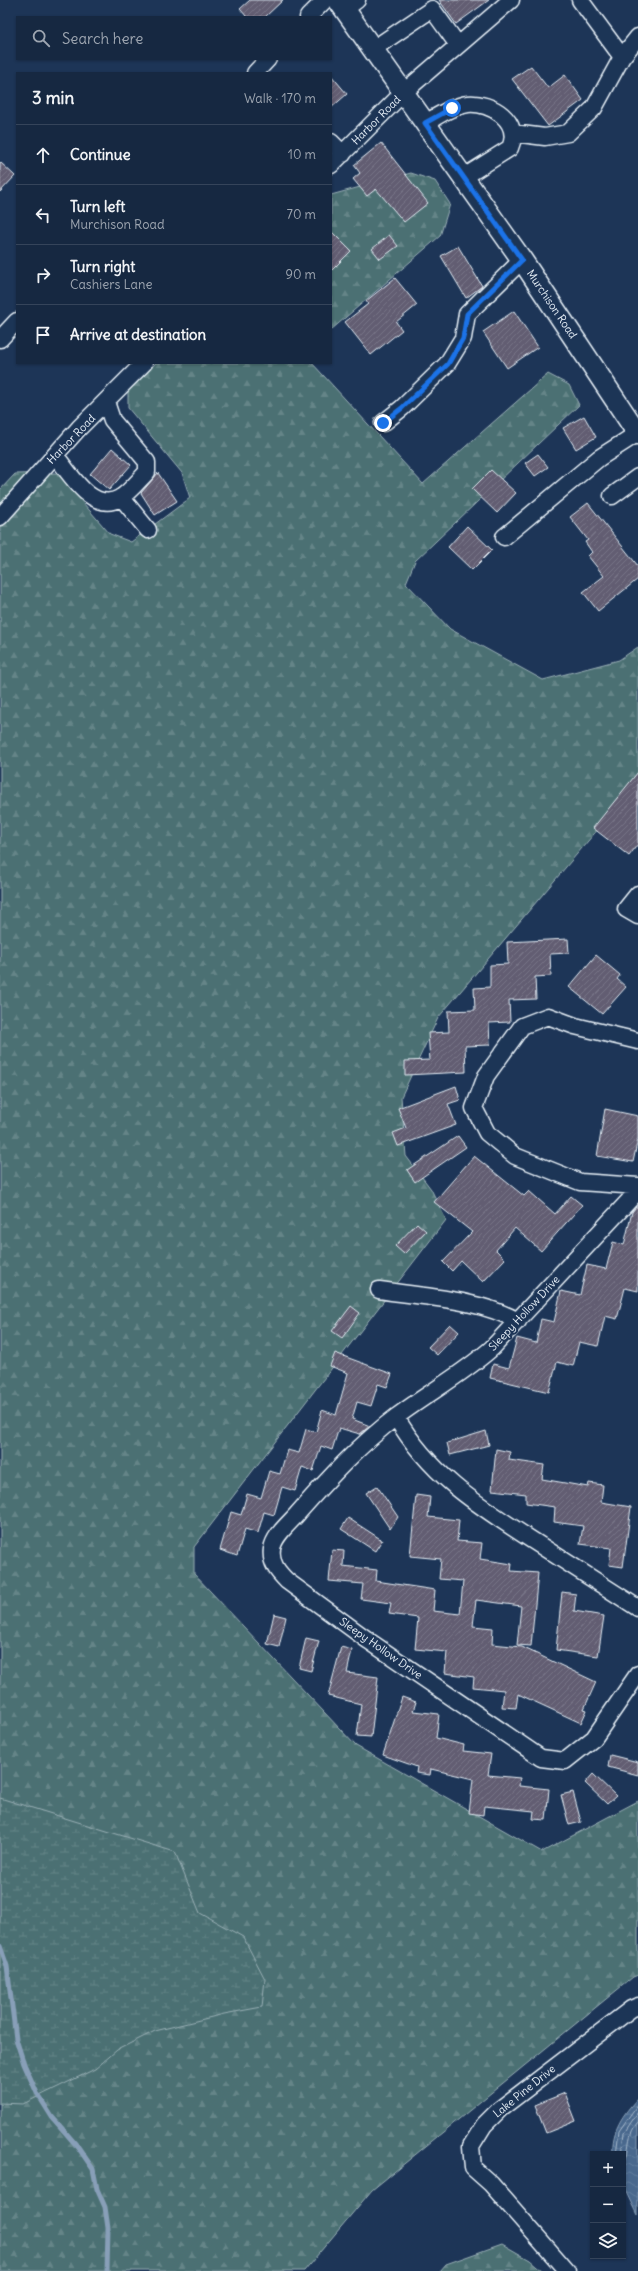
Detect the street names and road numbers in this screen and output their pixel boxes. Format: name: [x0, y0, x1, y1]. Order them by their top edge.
street label: Harbor Road: [348, 92, 404, 148]
street label: Murchison Road: [524, 267, 580, 342]
street label: Harbor Road: [44, 411, 99, 467]
street label: Sleepy Hollow Drive: [485, 1272, 563, 1354]
street label: Sleepy Hollow Drive: [337, 1614, 425, 1682]
street label: Lake Pine Drive: [490, 2062, 558, 2120]

